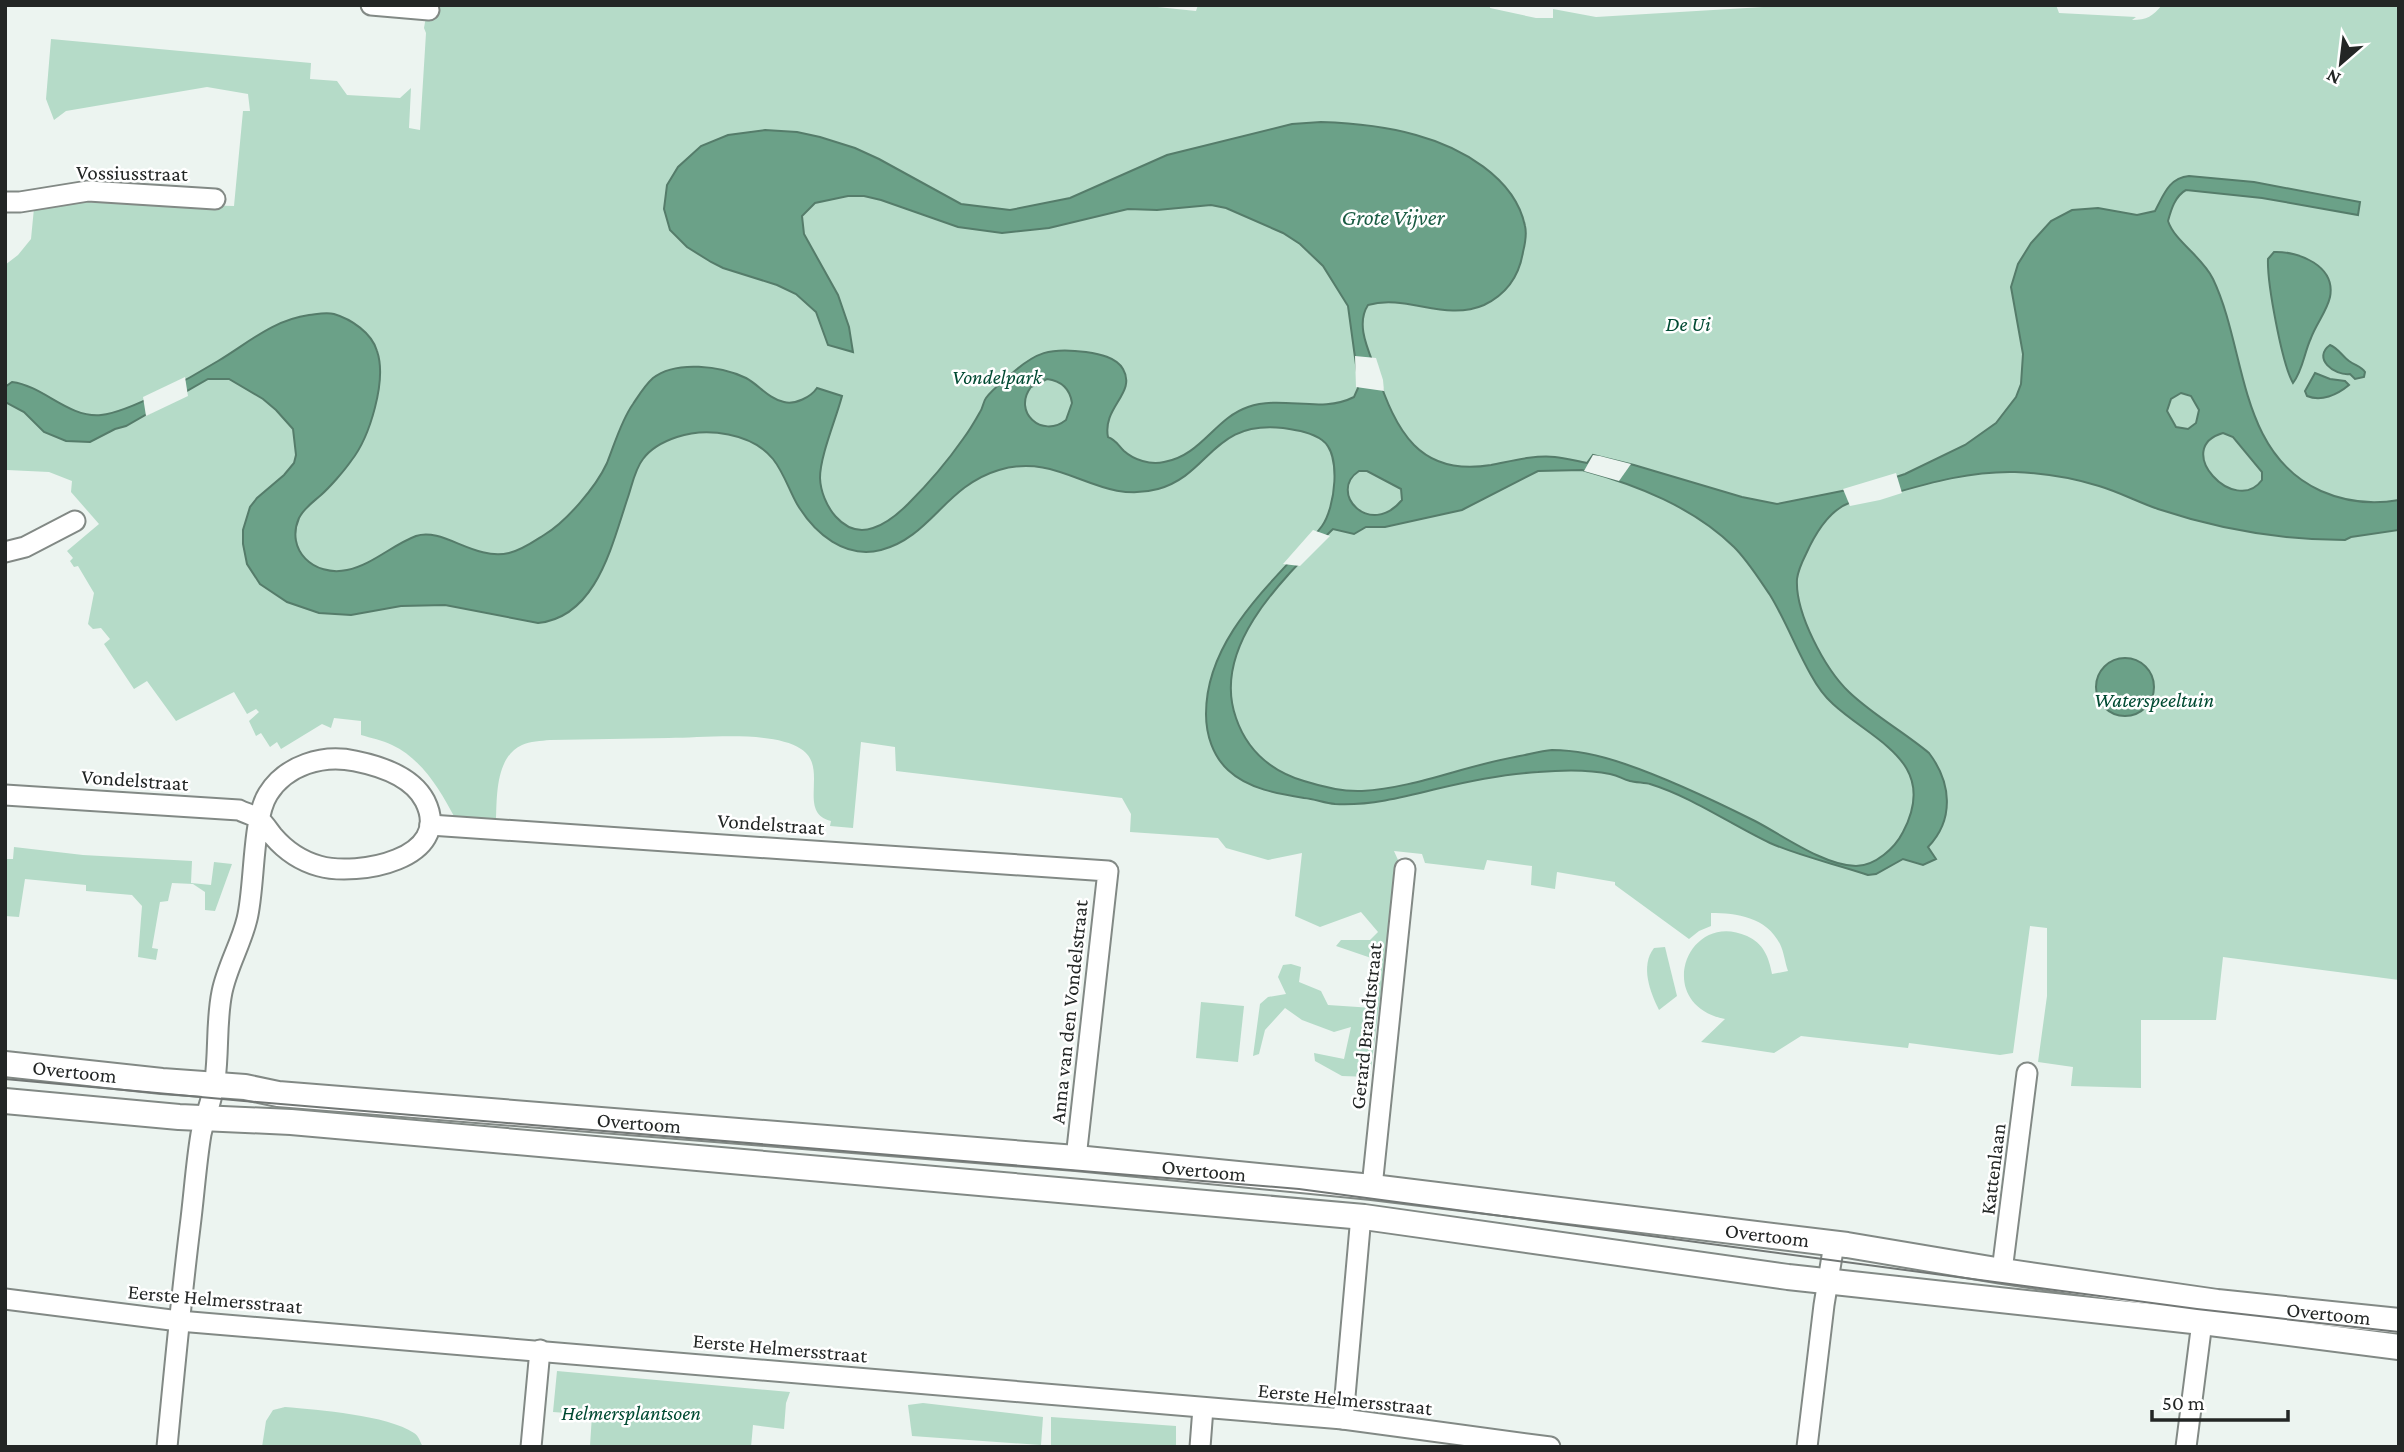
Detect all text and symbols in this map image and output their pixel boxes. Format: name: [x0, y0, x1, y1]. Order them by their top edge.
north arrow: [2306, 28, 2376, 98]
text: N: [2323, 65, 2344, 90]
street label: Vossiusstraat: [76, 160, 189, 186]
water label: Grote Vijver: [1342, 204, 1445, 231]
park label: De Ui: [1665, 312, 1711, 336]
park label: Vondelpark: [952, 365, 1043, 389]
park label: Waterspeeltuin: [2094, 688, 2214, 712]
street label: Vondelstraat: [81, 764, 190, 796]
street label: Vondelstraat: [717, 808, 826, 840]
street label: Anna van den Vondelstraat: [1045, 898, 1093, 1125]
street label: Gerard Brandtstraat: [1345, 941, 1387, 1110]
street label: Overtoom: [31, 1055, 118, 1088]
street label: Overtoom: [596, 1108, 682, 1138]
street label: Kattenlaan: [1975, 1122, 2011, 1216]
street label: Overtoom: [1161, 1154, 1247, 1187]
street label: Overtoom: [1724, 1218, 1811, 1252]
street label: Eerste Helmersstraat: [127, 1279, 304, 1319]
street label: Overtoom: [2285, 1297, 2372, 1330]
street label: Eerste Helmersstraat: [692, 1328, 869, 1368]
street label: Eerste Helmersstraat: [1257, 1378, 1434, 1420]
scale bar: [2152, 1378, 2288, 1422]
text: 50 m: [2162, 1391, 2205, 1415]
park label: Helmersplantsoen: [561, 1401, 701, 1425]

